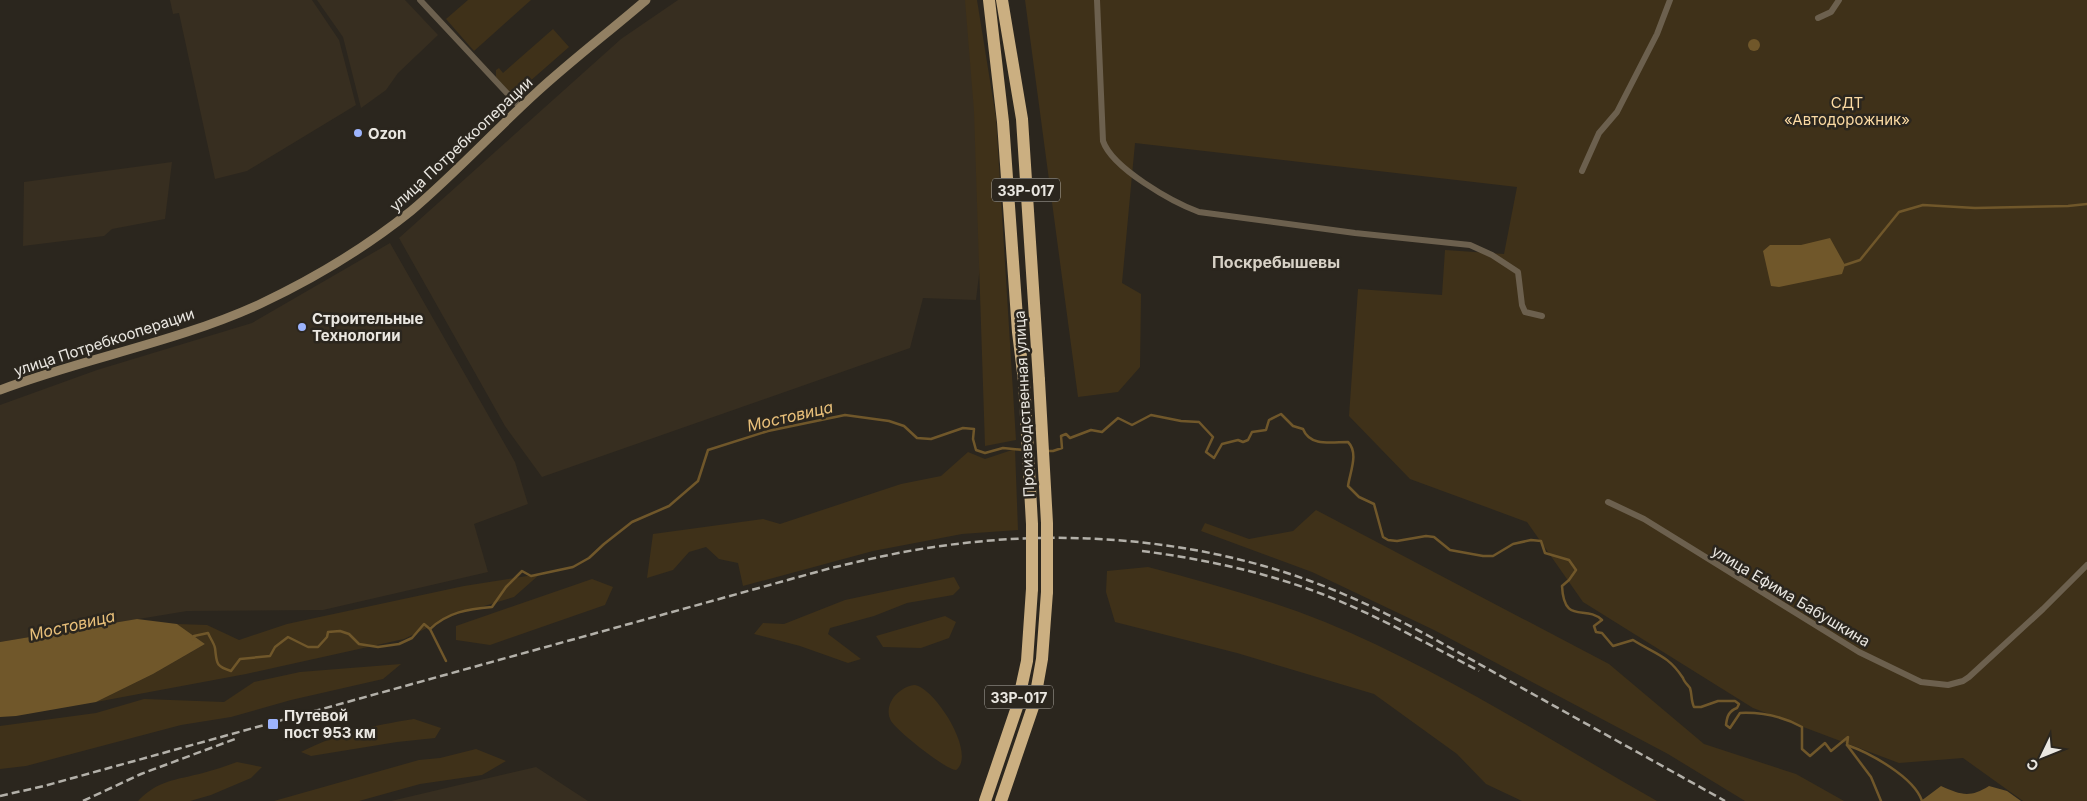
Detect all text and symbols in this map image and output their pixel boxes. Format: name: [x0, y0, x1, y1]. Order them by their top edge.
street label: улица Потребкооперации: [385, 73, 537, 215]
park label: СДТ «Автодорожник»: [1784, 93, 1910, 129]
place label: Ozon: [368, 124, 406, 143]
marker: Ozon: [352, 127, 364, 139]
road number: 33Р-017: [992, 178, 1060, 202]
district label: Поскребышевы: [1212, 252, 1340, 272]
street label: улица Потребкооперации: [11, 304, 197, 380]
place label: Строительные Технологии: [312, 309, 423, 345]
street label: Производственная улица: [1010, 310, 1038, 498]
marker: Строительные Технологии: [296, 321, 308, 333]
water label: Мостовица: [745, 396, 835, 436]
street label: улица Ефима Бабушкина: [1708, 541, 1874, 651]
water label: Мостовица: [27, 605, 117, 645]
road number: 33Р-017: [985, 686, 1053, 709]
place label: Путевой пост 953 км: [284, 706, 376, 742]
marker: Путевой пост 953 км: [266, 717, 280, 731]
north arrow: [2017, 731, 2067, 781]
text: С: [2022, 756, 2042, 775]

